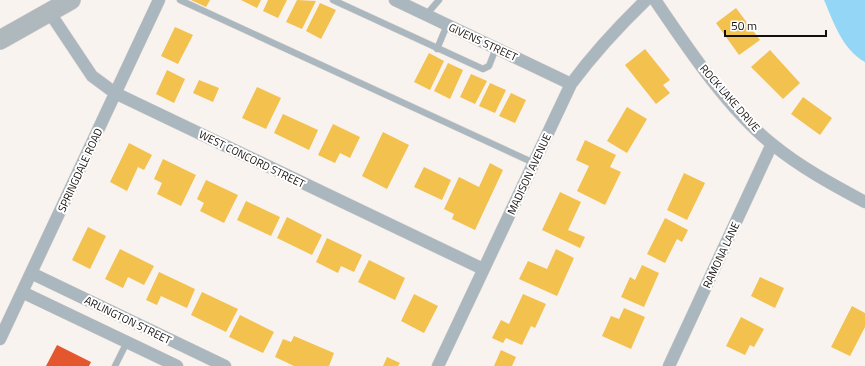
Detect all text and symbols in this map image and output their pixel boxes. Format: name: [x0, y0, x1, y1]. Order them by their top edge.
scale bar: [725, 12, 826, 38]
text: 50 m: [731, 16, 757, 35]
street label: GIVENS STREET: [446, 19, 520, 65]
street label: ROCK LAKE DRIVE: [696, 61, 764, 135]
street label: SPRINGDALE ROAD: [54, 125, 106, 215]
street label: WEST CONCORD STREET: [196, 126, 308, 192]
street label: MADISON AVENUE: [503, 131, 555, 217]
street label: RAMONA LANE: [699, 219, 743, 291]
street label: ARLINGTON STREET: [82, 292, 174, 348]

